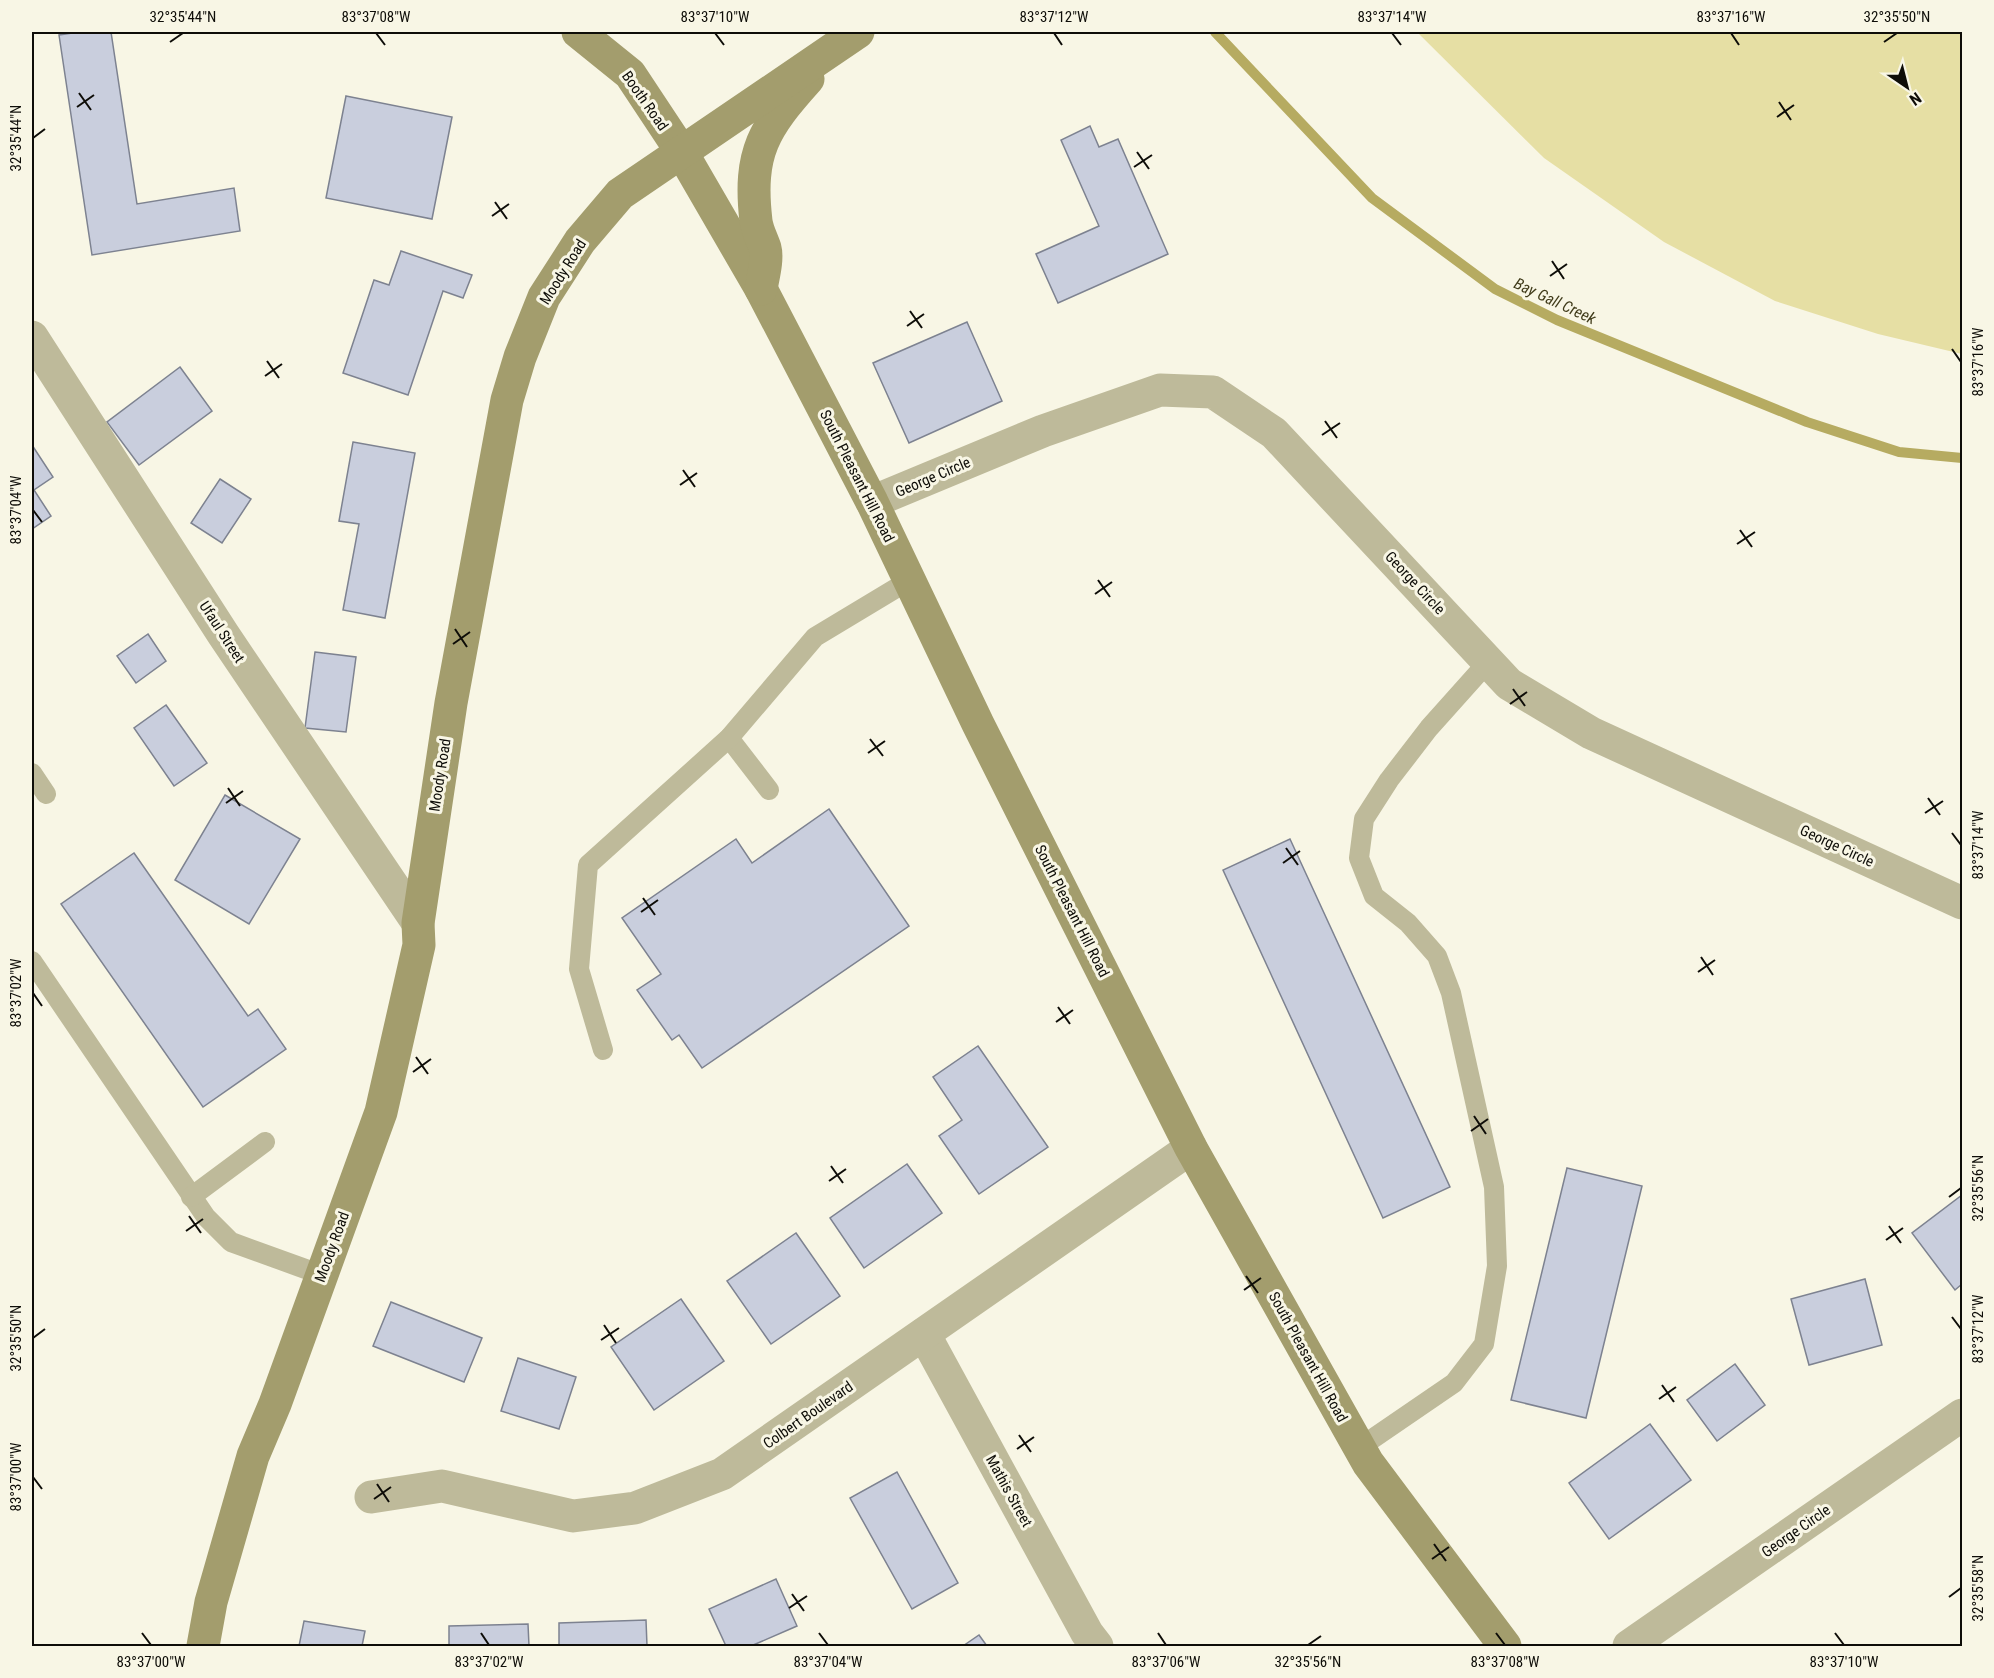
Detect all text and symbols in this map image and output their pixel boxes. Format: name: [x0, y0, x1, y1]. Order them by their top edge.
text: 32°35'44"N: [150, 8, 216, 26]
text: 83°37'08"W: [342, 8, 411, 26]
text: 83°37'10"W: [681, 8, 750, 26]
text: 83°37'12"W: [1020, 8, 1089, 26]
text: 83°37'14"W: [1358, 8, 1427, 26]
text: 83°37'16"W: [1697, 8, 1766, 26]
text: 32°35'50"N: [1864, 8, 1930, 26]
north arrow: [1877, 57, 1937, 117]
street label: Booth Road: [618, 68, 672, 134]
text: N: [1906, 88, 1925, 109]
text: 32°35'44"N: [7, 105, 25, 171]
street label: Moody Road: [536, 236, 590, 308]
water label: Bay Gall Creek: [1511, 274, 1600, 329]
text: 83°37'16"W: [1969, 327, 1987, 396]
street label: South Pleasant Hill Road: [816, 407, 898, 545]
street label: George Circle: [893, 453, 973, 501]
text: 83°37'04"W: [7, 475, 25, 544]
street label: George Circle: [1381, 548, 1449, 618]
street label: Ufaul Street: [195, 598, 249, 666]
street label: Moody Road: [425, 737, 455, 813]
text: 83°37'14"W: [1969, 810, 1987, 879]
street label: George Circle: [1797, 821, 1877, 871]
street label: South Pleasant Hill Road: [1031, 842, 1113, 980]
text: 83°37'02"W: [7, 958, 25, 1027]
text: 32°35'56"N: [1969, 1155, 1987, 1221]
street label: Moody Road: [311, 1209, 353, 1285]
street label: South Pleasant Hill Road: [1265, 1289, 1351, 1425]
text: 83°37'12"W: [1969, 1294, 1987, 1363]
text: 32°35'50"N: [7, 1305, 25, 1371]
street label: Colbert Boulevard: [760, 1377, 856, 1453]
text: 83°37'00"W: [7, 1442, 25, 1511]
street label: Mathis Street: [982, 1452, 1036, 1530]
street label: George Circle: [1758, 1501, 1834, 1561]
text: 32°35'58"N: [1969, 1555, 1987, 1621]
text: 83°37'00"W: [117, 1653, 186, 1671]
text: 83°37'02"W: [455, 1653, 524, 1671]
text: 83°37'04"W: [794, 1653, 863, 1671]
text: 83°37'06"W: [1132, 1653, 1201, 1671]
text: 32°35'56"N: [1275, 1653, 1341, 1671]
text: 83°37'08"W: [1471, 1653, 1540, 1671]
text: 83°37'10"W: [1810, 1653, 1879, 1671]

